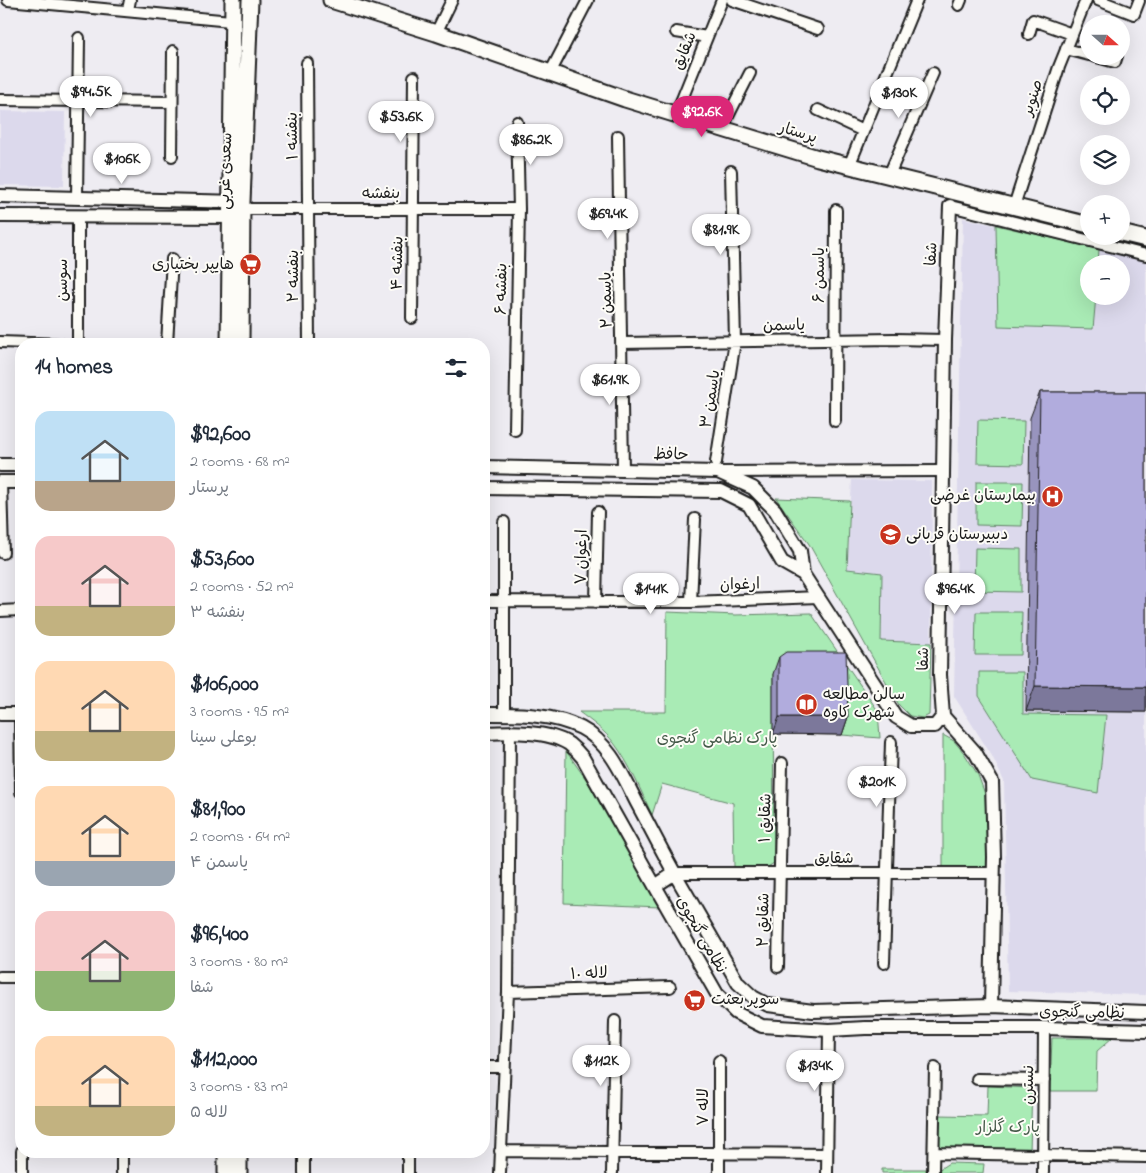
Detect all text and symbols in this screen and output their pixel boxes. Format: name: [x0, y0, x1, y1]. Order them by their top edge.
north arrow: [1080, 15, 1130, 65]
map controls: [1080, 15, 1130, 305]
street label: شقایق: [666, 28, 704, 74]
button: locate: [1080, 75, 1130, 125]
pin: $94.5K: [50, 76, 132, 118]
pin: $130K: [864, 76, 934, 119]
street label: صنوبر: [1015, 77, 1050, 121]
text: $94.5K: [70, 80, 112, 104]
text: $130K: [881, 81, 917, 105]
pin: $92.6K: [661, 96, 743, 138]
pin: $53.6K: [360, 100, 442, 143]
text: $92.6K: [682, 100, 722, 124]
text: $53.6K: [379, 105, 423, 129]
street label: بنفشه ۱: [281, 112, 305, 160]
street label: پرستار: [774, 115, 820, 150]
pin: $86.2K: [490, 124, 572, 166]
text: $86.2K: [510, 128, 552, 152]
street label: سعدی غربی: [213, 132, 239, 210]
button: layers: [1080, 135, 1130, 185]
pin: $106K: [87, 142, 157, 185]
text: $106K: [104, 147, 140, 171]
street label: بنفشه: [362, 182, 400, 206]
button: +: [1080, 195, 1130, 245]
pin: $69.4K: [567, 198, 649, 240]
text: $69.4K: [588, 202, 628, 226]
pin: $81.9K: [680, 214, 762, 256]
text: $81.9K: [703, 218, 739, 242]
street label: بنفشه ۴: [386, 236, 410, 290]
street label: شفا: [920, 242, 944, 266]
street label: یاسمن ۶: [808, 247, 832, 303]
street label: بنفشه ۲: [282, 250, 306, 302]
place label: هایپر بختیاری: [152, 253, 234, 277]
supermarket icon: هایپر بختیاری: [238, 253, 262, 277]
button: −: [1080, 255, 1130, 305]
street label: سوسن: [51, 259, 75, 301]
street label: بنفشه ۶: [490, 263, 514, 315]
street label: یاسمن ۲: [595, 271, 619, 329]
street label: یاسمن: [763, 314, 805, 338]
text: 14 homes: [35, 353, 113, 383]
icon: filters: [442, 354, 470, 382]
pin: $61.9K: [569, 364, 651, 406]
text: $61.9K: [591, 368, 629, 392]
street label: یاسمن ۳: [695, 368, 727, 430]
text: $92,600: [190, 420, 250, 450]
icon: home: [75, 431, 135, 491]
street label: حافظ: [653, 442, 689, 468]
text: 2 rooms · 68 m²: [190, 450, 290, 474]
text: پرستار: [190, 476, 229, 500]
place label: بیمارستان غرضی: [930, 484, 1036, 508]
hospital icon: بیمارستان غرضی: [1040, 484, 1064, 508]
school or university icon: دببیرستان قربانی: [878, 523, 902, 547]
place label: دببیرستان قربانی: [906, 523, 1008, 547]
street label: ارغوان ۷: [570, 529, 594, 585]
text: $53,600: [190, 545, 254, 575]
icon: home: [75, 556, 135, 616]
pin: $141K: [616, 572, 686, 615]
street label: ارغوان: [720, 572, 760, 598]
pin: $96.4K: [914, 572, 996, 615]
text: 2 rooms · 52 m²: [190, 575, 294, 599]
text: $141K: [634, 577, 668, 601]
text: $96.4K: [935, 577, 975, 601]
text: بنفشه ۳: [190, 601, 245, 625]
street label: شفا: [912, 647, 936, 671]
text: $106,000: [190, 670, 259, 700]
icon: home: [75, 681, 135, 741]
place label: سالن مطالعه شهرک کاوه: [823, 683, 905, 725]
library icon: سالن مطالعه شهرک کاوه: [795, 692, 819, 716]
text: 3 rooms · 95 m²: [190, 700, 289, 724]
text: بوعلی سینا: [190, 726, 257, 750]
park label: پارک نظامی گنجوی: [657, 727, 777, 751]
pin: $201K: [842, 766, 912, 808]
text: $201K: [858, 770, 896, 794]
street label: شقایق ۱: [754, 793, 778, 843]
text: $81,900: [190, 795, 245, 825]
icon: home: [75, 806, 135, 866]
text: 2 rooms · 64 m²: [190, 825, 290, 849]
street label: شقایق: [814, 847, 854, 871]
text: یاسمن ۴: [190, 851, 248, 875]
street label: نظامی گنجوی: [669, 892, 733, 978]
street label: شقایق ۲: [752, 893, 776, 947]
text: $96,400: [190, 920, 249, 950]
icon: home: [75, 931, 135, 991]
text: 3 rooms · 80 m²: [190, 950, 288, 974]
street label: لاله ۱۰: [570, 961, 608, 987]
text: شفا: [190, 976, 214, 1000]
supermarket icon: سوپر بعثت: [683, 988, 707, 1012]
place label: سوپر بعثت: [711, 988, 779, 1012]
street label: نظامی گنجوی: [1039, 1000, 1125, 1026]
pin: $112K: [566, 1044, 636, 1087]
text: $112,000: [190, 1045, 257, 1075]
text: $112K: [583, 1049, 619, 1073]
pin: $134K: [780, 1050, 850, 1092]
text: $134K: [797, 1054, 833, 1078]
icon: home: [75, 1056, 135, 1116]
street label: نسترن: [1017, 1065, 1041, 1105]
text: 3 rooms · 83 m²: [190, 1075, 288, 1099]
street label: لاله ۷: [692, 1088, 716, 1126]
text: لاله ۵: [190, 1101, 228, 1125]
park label: پارک گلزار: [974, 1116, 1040, 1140]

